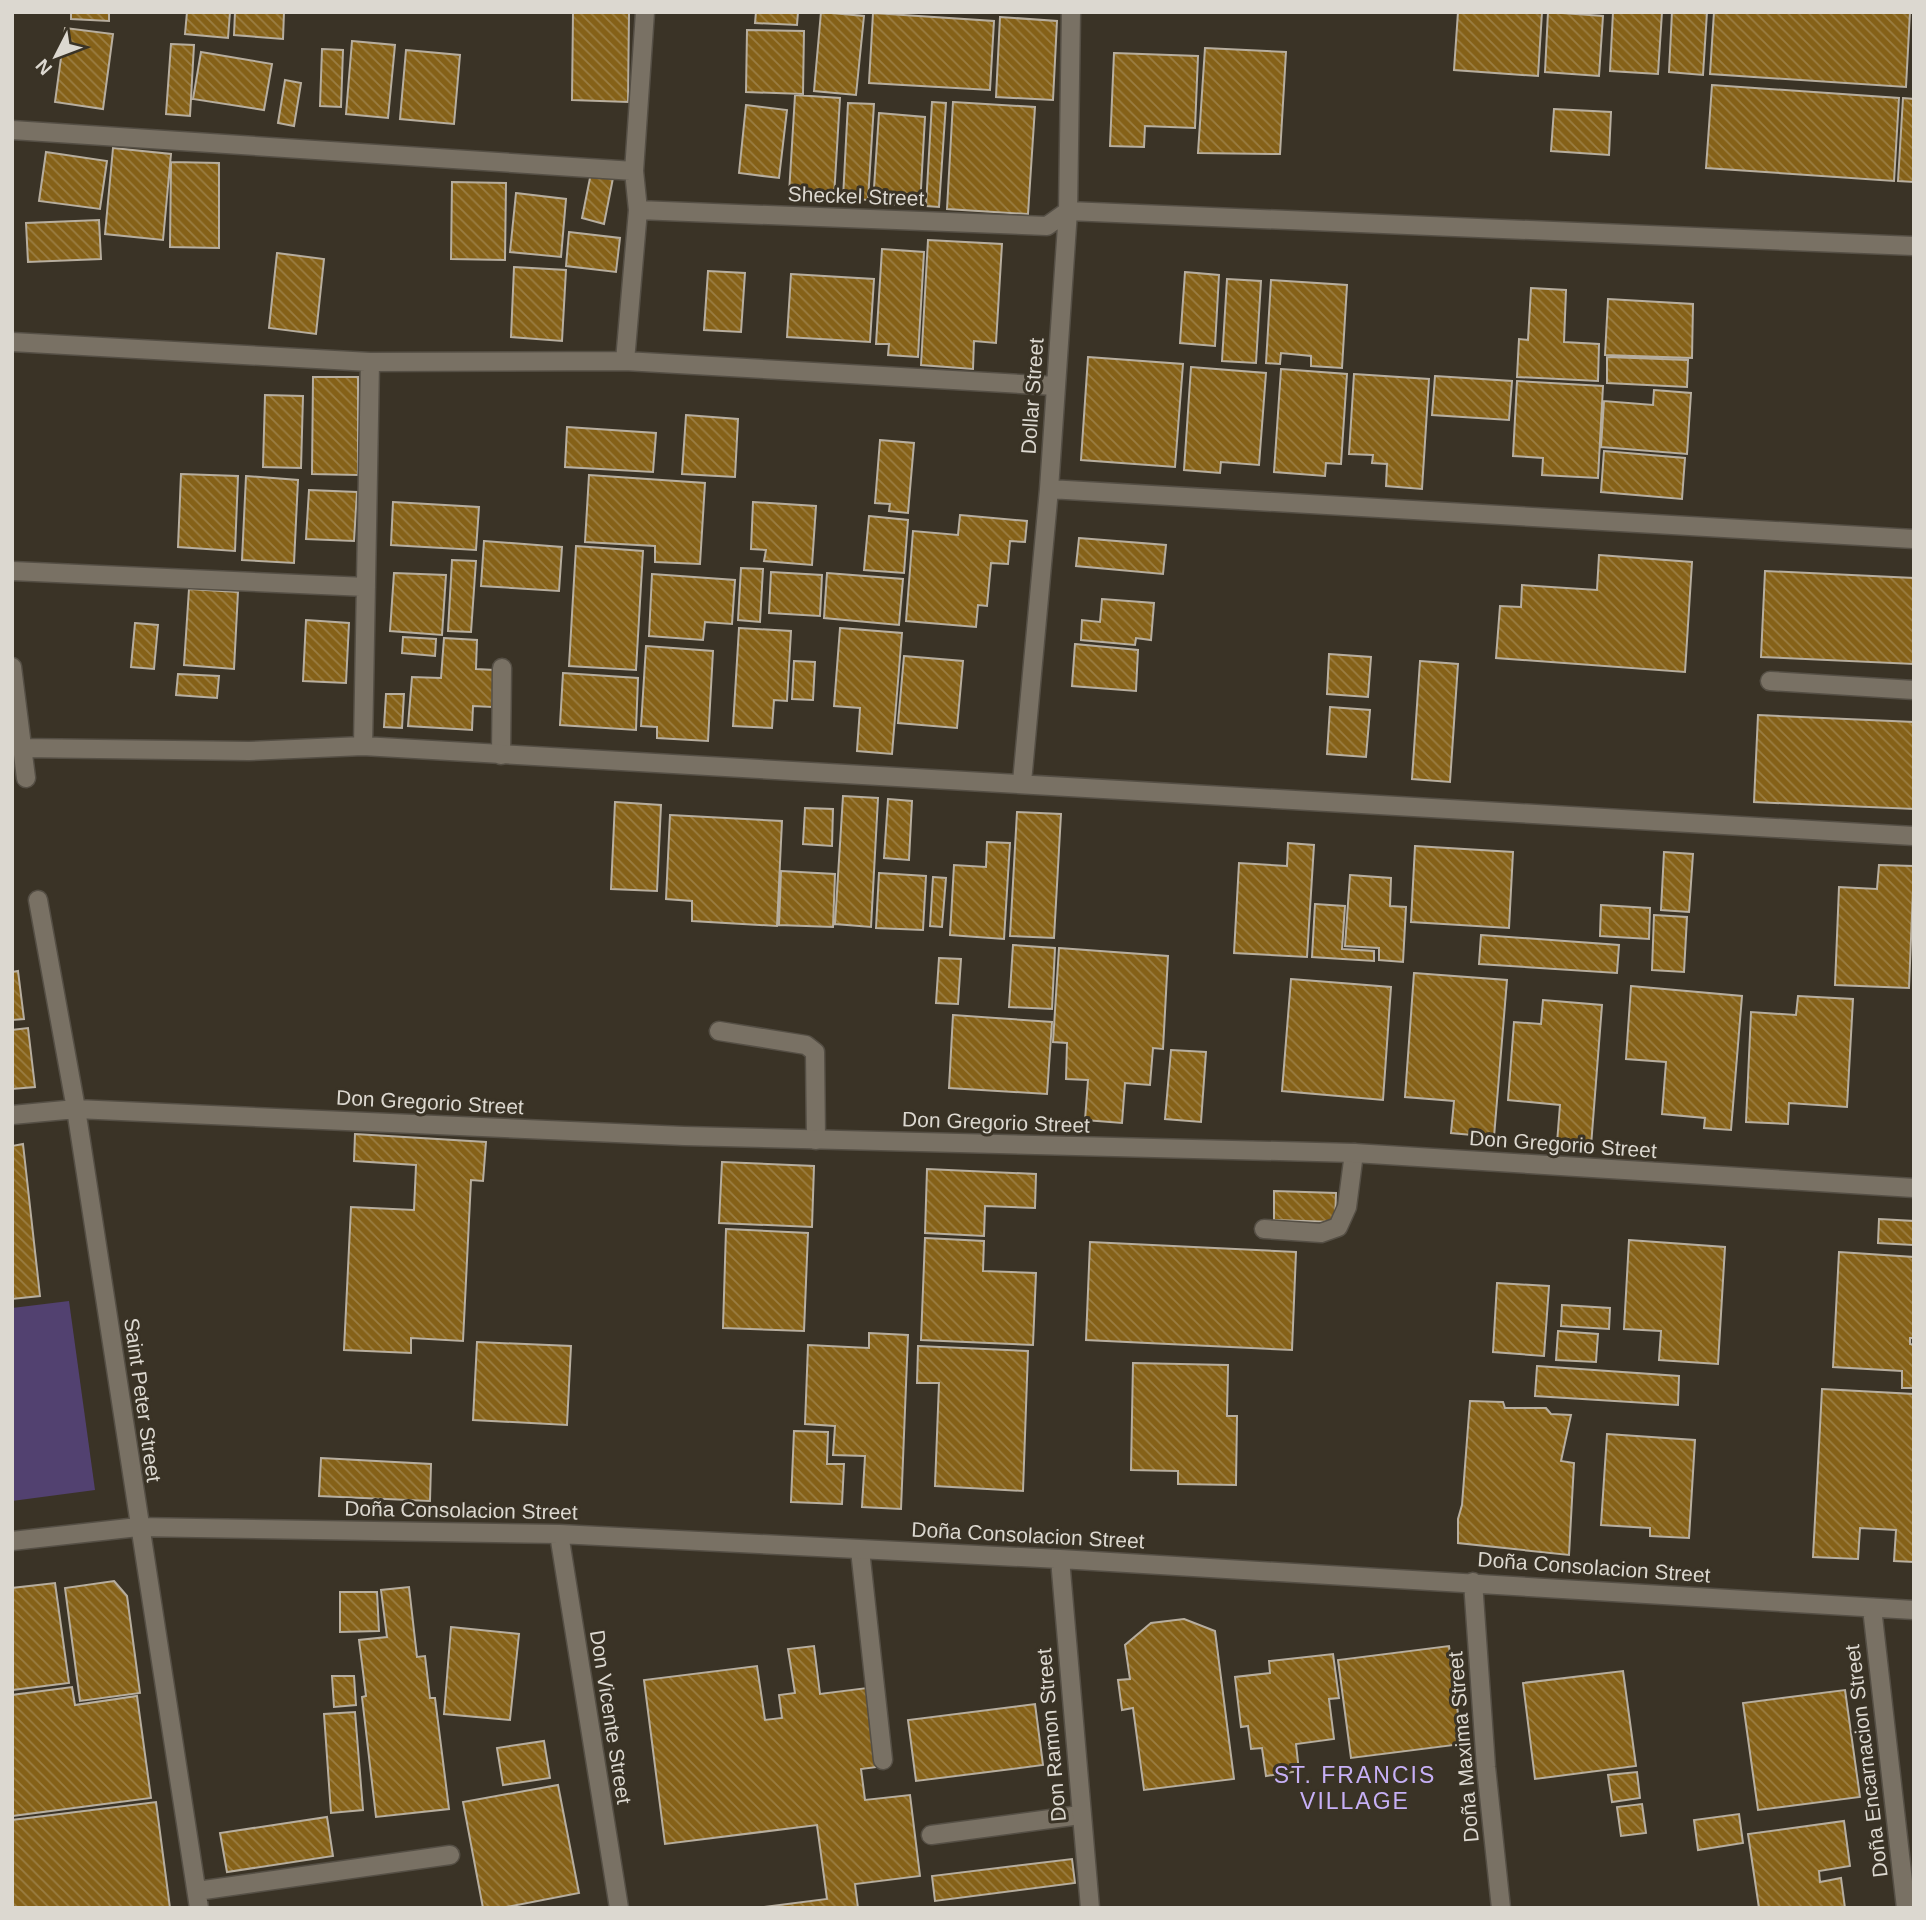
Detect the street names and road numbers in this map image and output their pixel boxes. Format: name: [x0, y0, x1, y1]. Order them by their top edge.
street label: Sheckel Street: [787, 182, 925, 210]
street label: Dollar Street: [1016, 337, 1048, 455]
street label: Don Gregorio Street: [336, 1086, 525, 1118]
street label: Don Gregorio Street: [902, 1107, 1090, 1137]
street label: Don Gregorio Street: [1468, 1126, 1658, 1162]
street label: Saint Peter Street: [120, 1316, 166, 1484]
street label: Doña Consolacion Street: [344, 1496, 578, 1524]
street label: Doña Consolacion Street: [911, 1517, 1145, 1553]
street label: Doña Consolacion Street: [1477, 1547, 1711, 1587]
street label: Don Vicente Street: [586, 1628, 636, 1806]
street label: Doña Encarnacion Street: [1840, 1643, 1892, 1879]
street label: Don Ramon Street: [1032, 1647, 1070, 1823]
street label: Doña Maxima Street: [1443, 1650, 1483, 1843]

